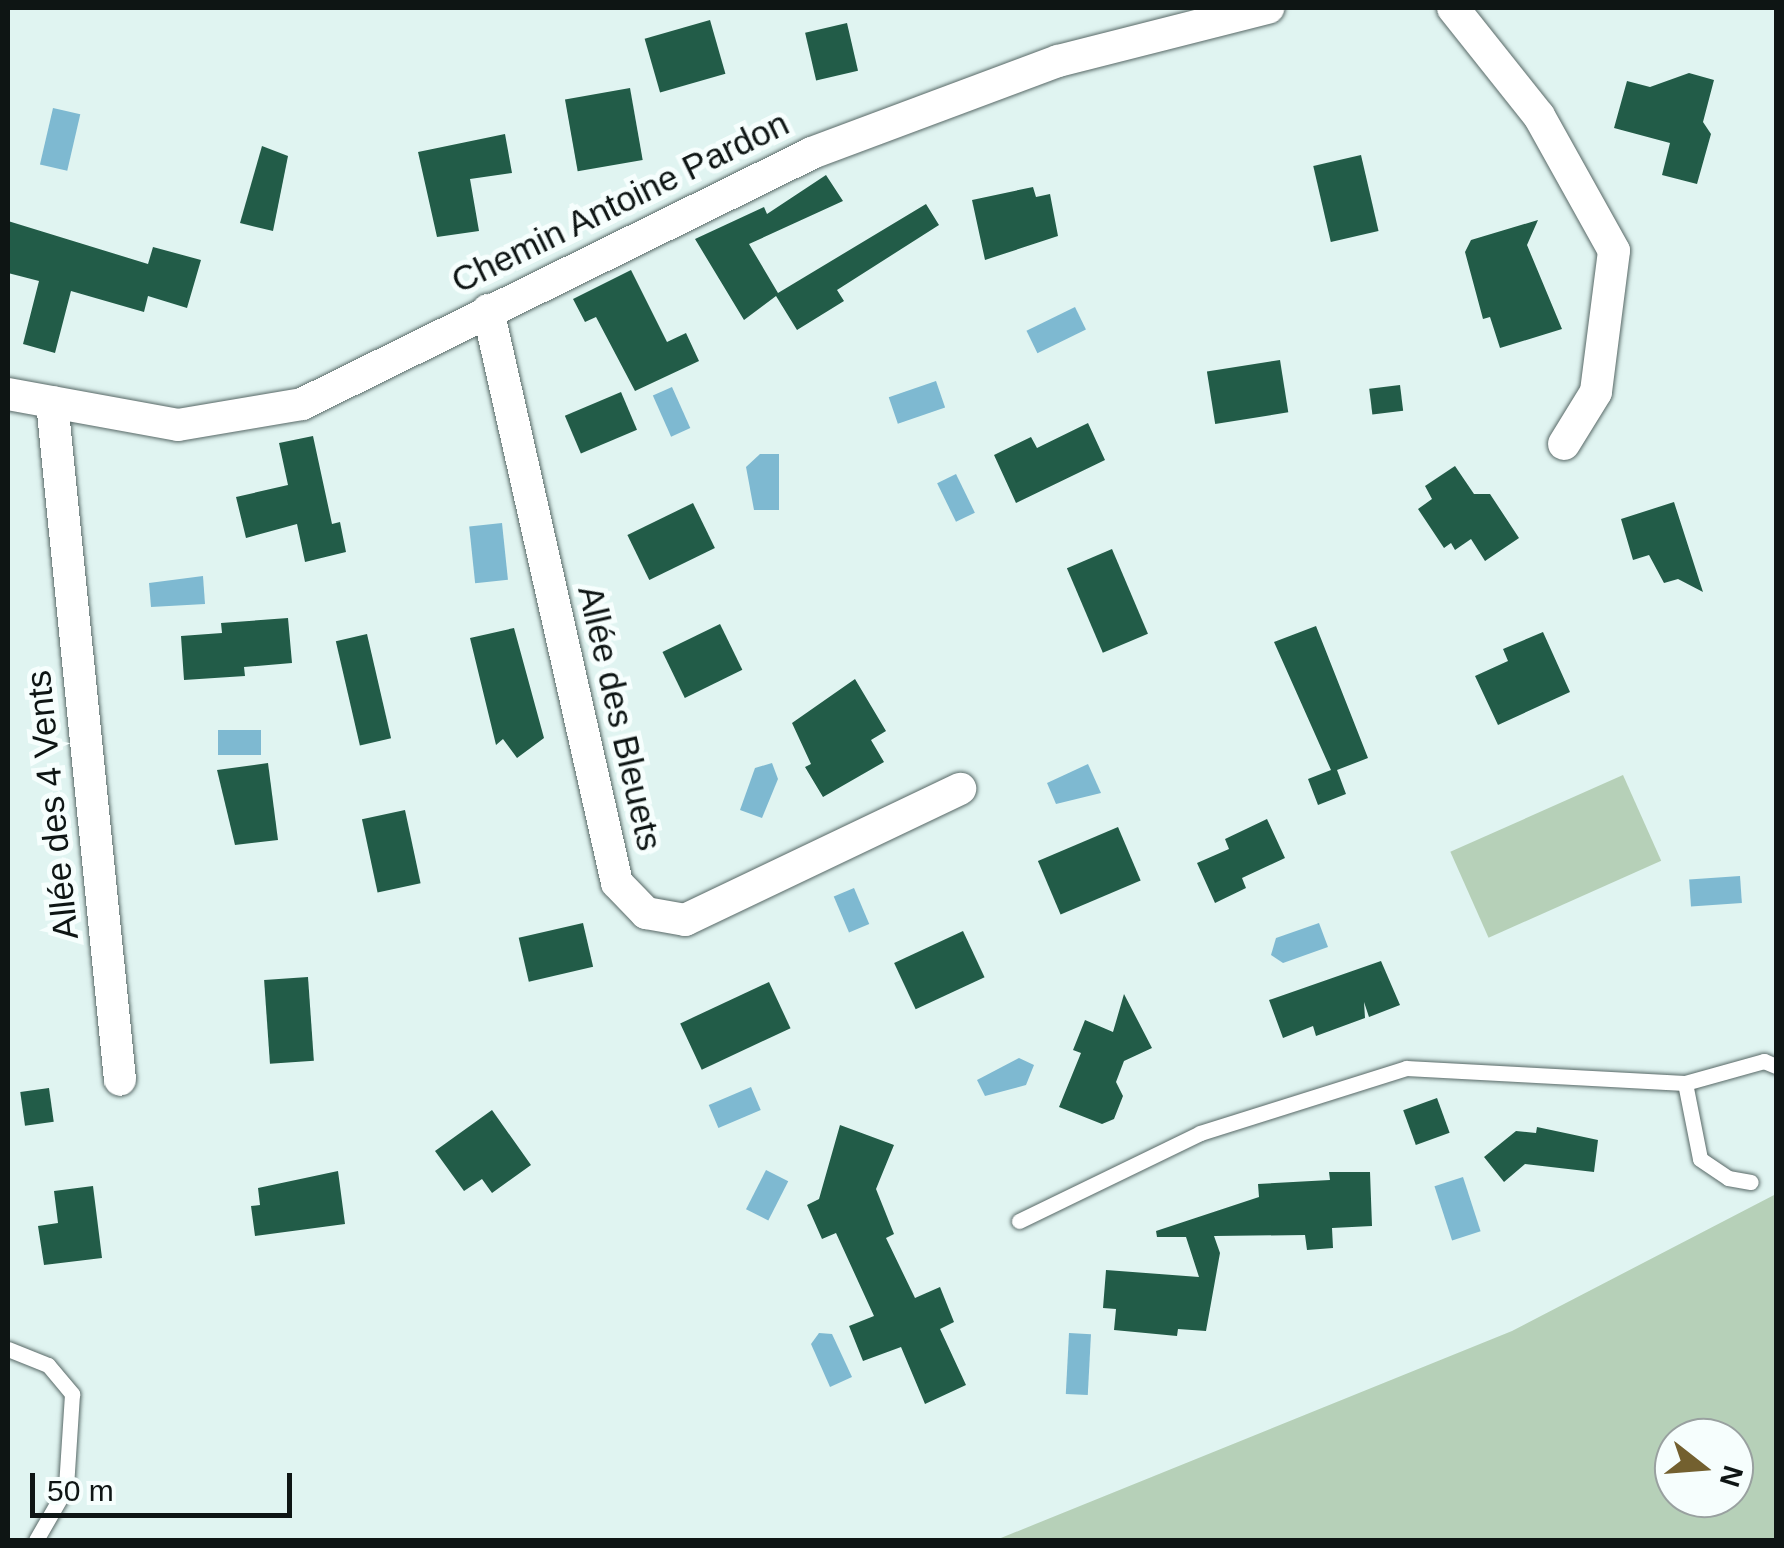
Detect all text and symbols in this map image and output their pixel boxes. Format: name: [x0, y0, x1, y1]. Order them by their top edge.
street label: Chemin Antoine Pardon: [444, 102, 796, 302]
street label: Allée des Bleuets: [569, 582, 671, 854]
street label: Allée des 4 Vents: [17, 668, 87, 942]
north arrow: [1654, 1418, 1754, 1518]
scale bar: [35, 1453, 298, 1515]
text: N: [1713, 1462, 1749, 1491]
text: 50 m: [47, 1474, 114, 1507]

